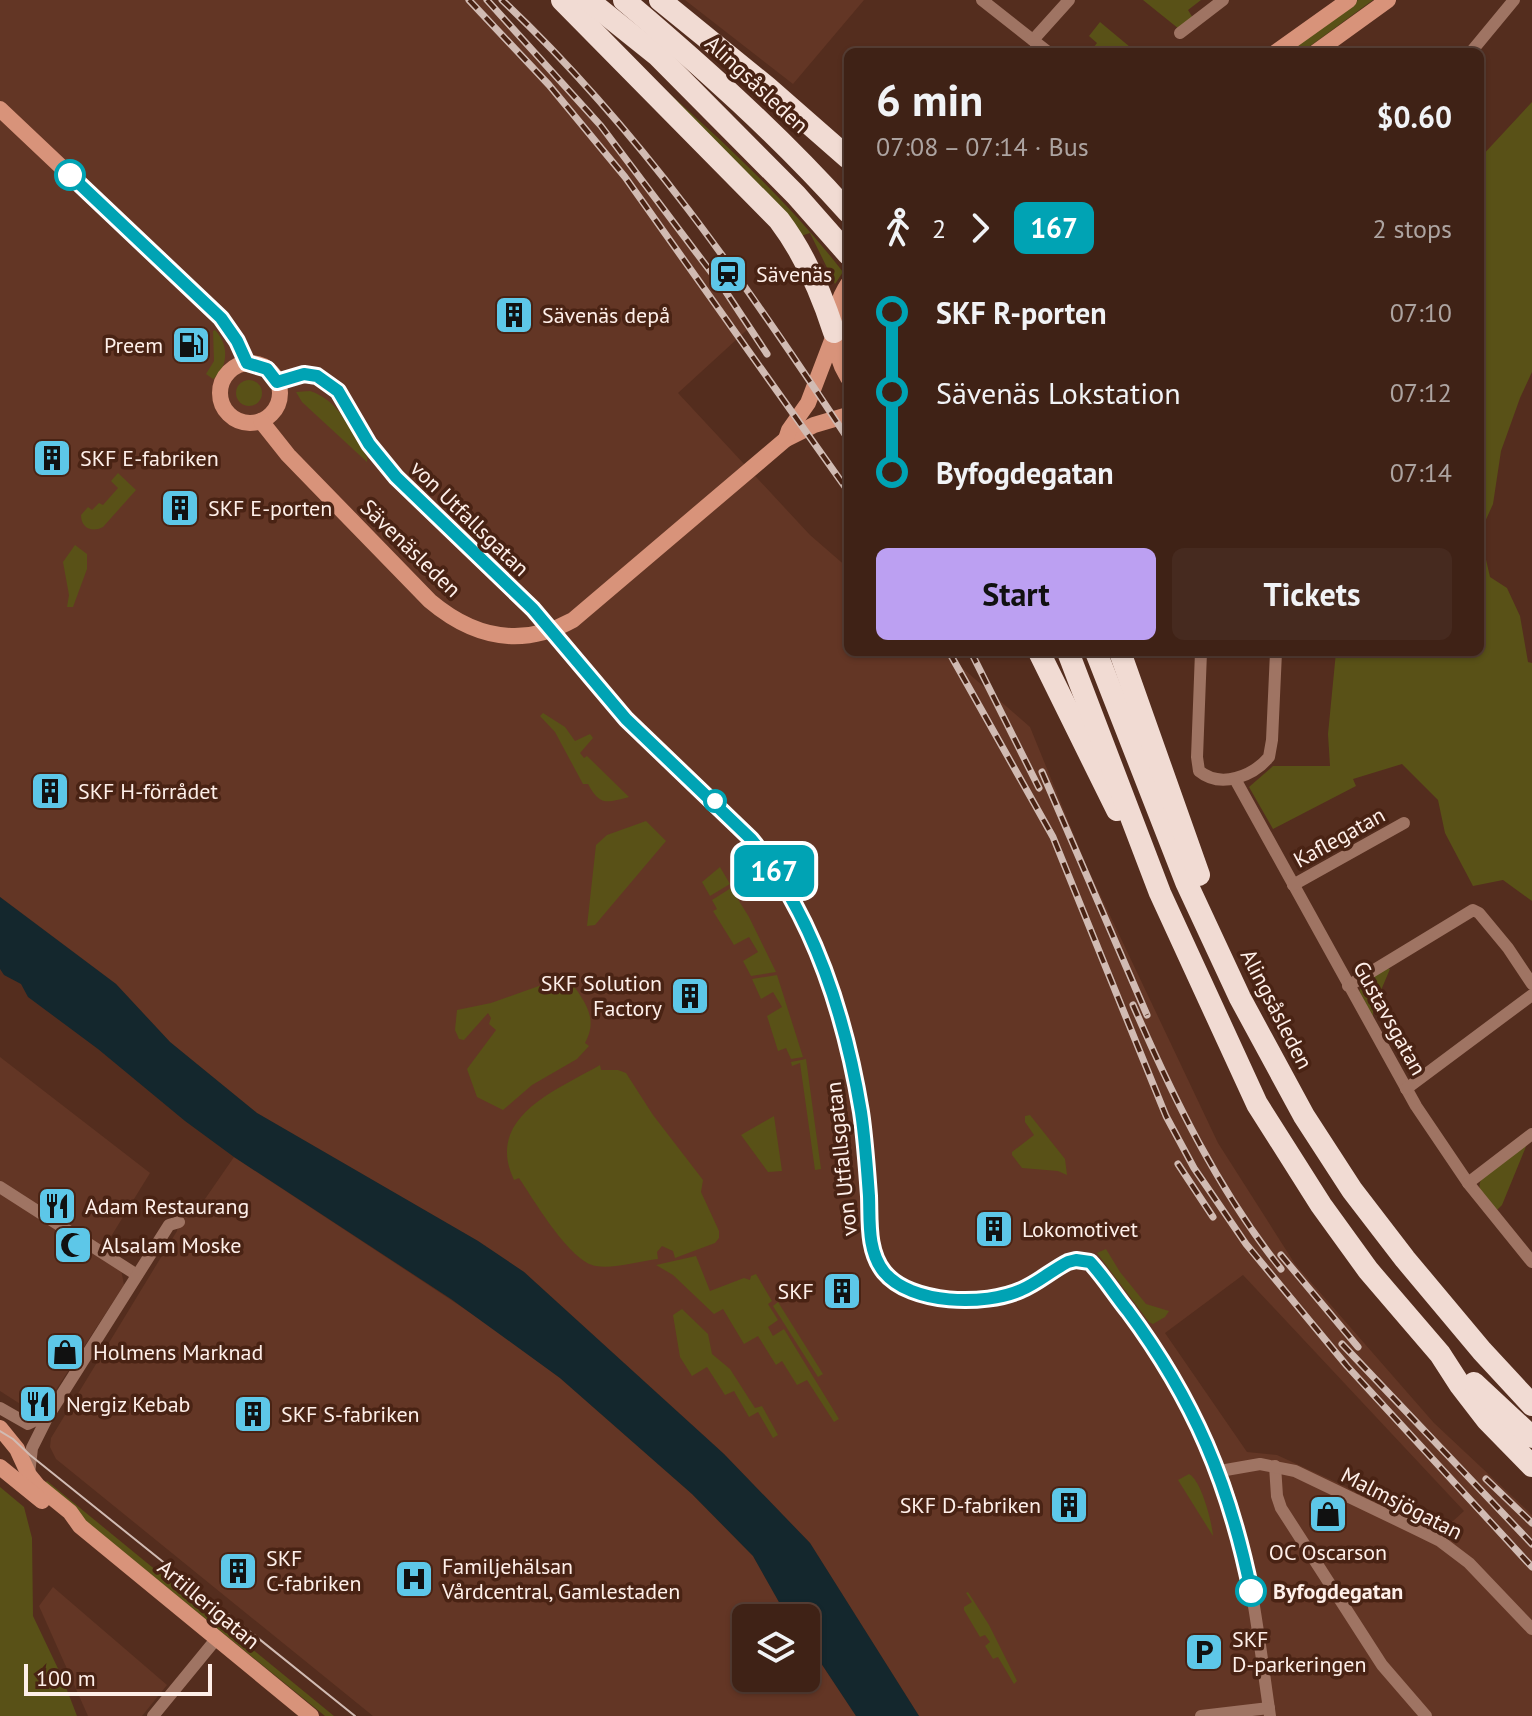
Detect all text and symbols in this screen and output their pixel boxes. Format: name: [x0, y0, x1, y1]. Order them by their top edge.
street label: Alingsåsleden: [700, 29, 814, 139]
text: 6 min: [876, 71, 983, 128]
text: $0.60: [1377, 97, 1452, 136]
text: 07:08 – 07:14 · Bus: [876, 130, 1089, 163]
unlabelled marker: [55, 160, 85, 190]
icon: walk: [876, 206, 920, 250]
icon: forward: [958, 206, 1002, 250]
text: 167: [1030, 209, 1078, 246]
text: 2: [932, 212, 946, 245]
text: 2 stops: [1372, 212, 1452, 245]
station icon: Sävenäs: [707, 253, 749, 295]
place label: Sävenäs: [756, 260, 832, 288]
text: SKF R-porten: [936, 293, 1107, 332]
building icon: Sävenäs depå: [493, 294, 535, 336]
text: 07:10: [1390, 296, 1452, 329]
place label: Sävenäs depå: [542, 301, 670, 329]
fuel station icon: Preem: [170, 324, 212, 366]
place label: Preem: [104, 331, 163, 359]
text: Sävenäs Lokstation: [936, 373, 1181, 412]
text: 07:12: [1390, 376, 1452, 409]
building icon: SKF E-fabriken: [31, 437, 73, 479]
place label: SKF E-fabriken: [80, 444, 219, 472]
text: Byfogdegatan: [936, 453, 1114, 492]
street label: von Utfallsgatan: [405, 454, 535, 582]
text: 07:14: [1390, 456, 1452, 489]
building icon: SKF E-porten: [159, 487, 201, 529]
street label: Sävenäsleden: [355, 493, 467, 603]
place label: SKF E-porten: [208, 494, 332, 522]
button: Start: [876, 548, 1156, 640]
button: Tickets: [1172, 548, 1452, 640]
building icon: SKF H-förrådet: [29, 770, 71, 812]
place label: SKF H-förrådet: [78, 777, 219, 805]
unlabelled marker: [704, 790, 726, 812]
street label: Kaflegatan: [1288, 800, 1390, 874]
line badge: 167: [728, 845, 820, 897]
text: 167: [750, 852, 798, 889]
street label: Alingsåsleden: [1235, 944, 1319, 1074]
street label: Gustavsgatan: [1347, 956, 1433, 1080]
place label: SKF Solution Factory: [541, 969, 663, 1022]
building icon: SKF Solution Factory: [669, 975, 711, 1017]
street label: von Utfallsgatan: [819, 1080, 863, 1238]
restaurant icon: Adam Restaurang: [36, 1185, 78, 1227]
place label: Adam Restaurang: [85, 1192, 249, 1220]
building icon: Lokomotivet: [973, 1208, 1015, 1250]
place label: Lokomotivet: [1022, 1215, 1138, 1243]
mosque icon: Alsalam Moske: [52, 1224, 94, 1266]
place label: Alsalam Moske: [101, 1231, 241, 1259]
building icon: SKF: [821, 1270, 863, 1312]
place label: SKF: [778, 1277, 814, 1305]
shop icon: Holmens Marknad: [44, 1331, 86, 1373]
place label: Holmens Marknad: [93, 1338, 263, 1366]
restaurant icon: Nergiz Kebab: [17, 1383, 59, 1425]
place label: Nergiz Kebab: [66, 1390, 190, 1418]
building icon: SKF S-fabriken: [232, 1393, 274, 1435]
place label: SKF S-fabriken: [281, 1400, 420, 1428]
street label: Malmsjögatan: [1337, 1460, 1467, 1546]
building icon: SKF D-fabriken: [1048, 1484, 1090, 1526]
place label: SKF D-fabriken: [900, 1491, 1041, 1519]
shop icon: OC Oscarson: [1307, 1493, 1349, 1535]
place label: OC Oscarson: [1269, 1538, 1387, 1566]
place label: SKF C-fabriken: [266, 1544, 361, 1597]
building icon: SKF C-fabriken: [217, 1550, 259, 1592]
place label: Familjehälsan Vårdcentral, Gamlestaden: [441, 1552, 680, 1605]
street label: Artillerigatan: [152, 1553, 266, 1655]
hospital icon: Familjehälsan Vårdcentral, Gamlestaden: [393, 1558, 435, 1600]
marker: Byfogdegatan: [1236, 1576, 1266, 1606]
place label: Byfogdegatan: [1273, 1577, 1403, 1605]
map controls: [732, 1604, 820, 1692]
button: layers: [732, 1604, 820, 1692]
place label: SKF D-parkeringen: [1232, 1625, 1367, 1678]
parking icon: SKF D-parkeringen: [1183, 1631, 1225, 1673]
scale bar: [24, 1660, 212, 1696]
text: 100 m: [36, 1664, 96, 1692]

